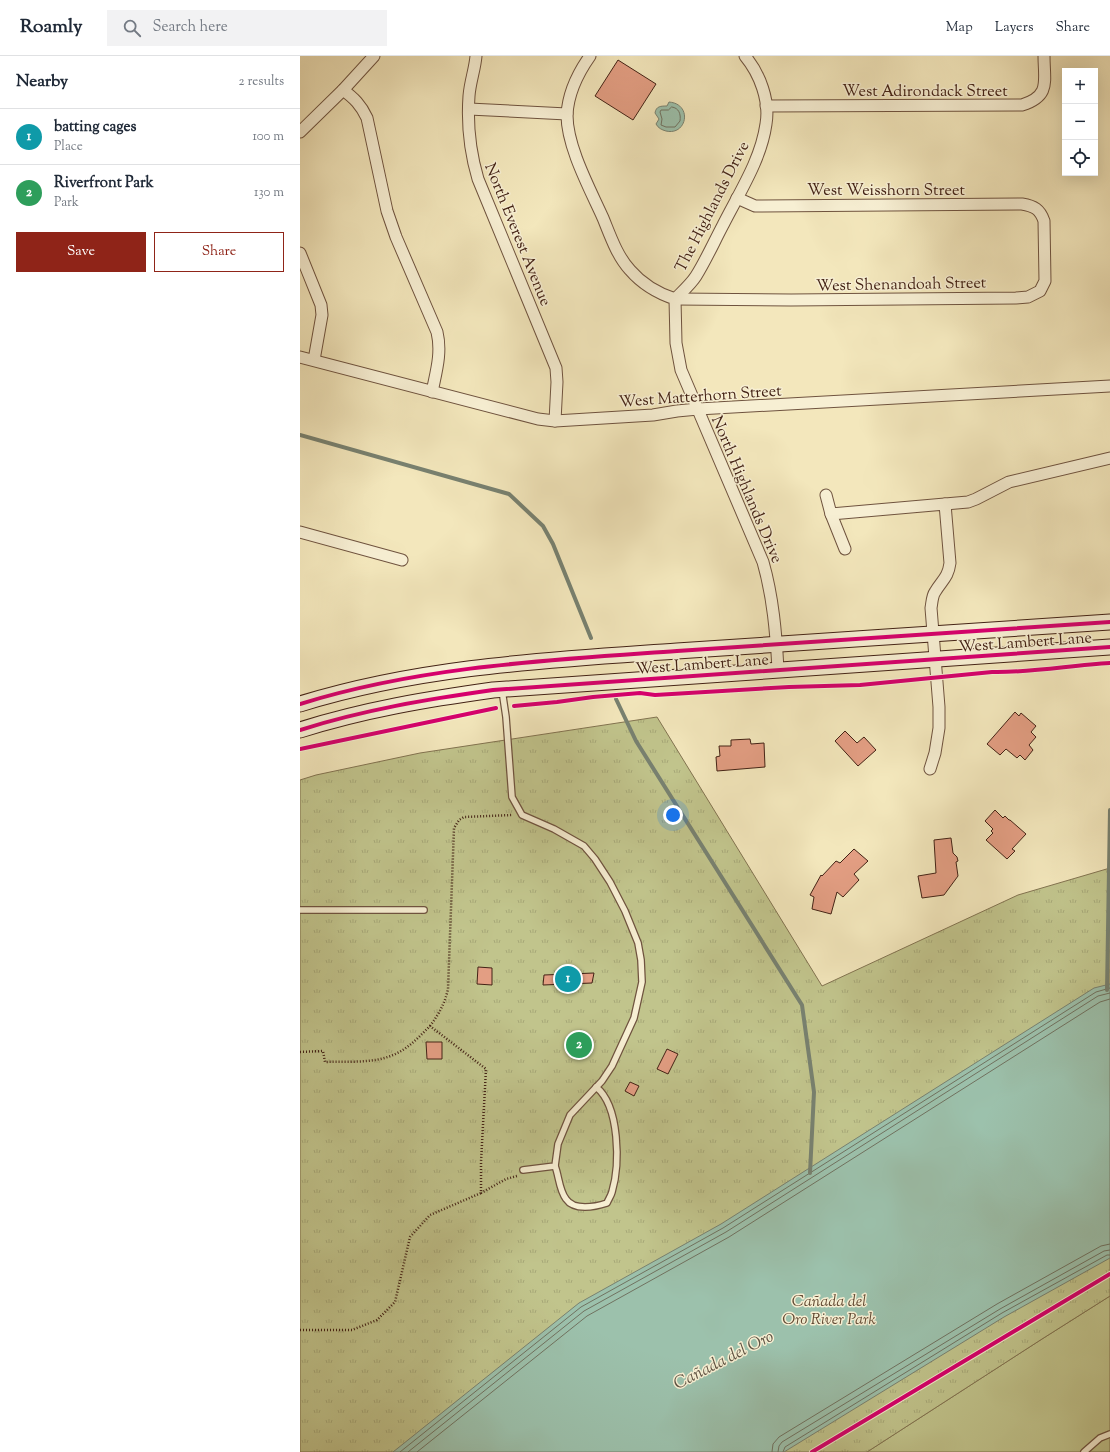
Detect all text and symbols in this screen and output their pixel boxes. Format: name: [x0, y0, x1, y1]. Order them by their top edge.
search box: [107, 10, 387, 46]
text: Roamly: [20, 14, 83, 41]
icon: search: [121, 17, 143, 39]
text: Search here: [153, 17, 228, 38]
text: Map: [946, 18, 973, 38]
text: Layers: [995, 18, 1033, 38]
text: Share: [1055, 18, 1090, 38]
map controls: [1062, 68, 1098, 176]
button: +: [1062, 68, 1098, 104]
text: Nearby: [16, 70, 68, 94]
text: 2 results: [239, 73, 284, 91]
street label: West Adirondack Street: [842, 81, 1008, 104]
button: −: [1062, 104, 1098, 140]
text: batting cages: [54, 117, 136, 138]
text: 1: [27, 128, 31, 146]
text: 100 m: [252, 128, 284, 146]
text: Place: [54, 138, 83, 156]
street label: The Highlands Drive: [670, 138, 756, 277]
button: locate: [1062, 140, 1098, 176]
street label: North Everest Avenue: [477, 160, 556, 310]
text: Riverfront Park: [54, 173, 154, 194]
street label: West Weisshorn Street: [807, 180, 965, 203]
text: 2: [26, 184, 32, 202]
text: 130 m: [254, 184, 284, 202]
text: Park: [54, 194, 79, 212]
button: Save: [16, 232, 146, 272]
button: Share: [154, 232, 284, 272]
street label: West Shenandoah Street: [816, 273, 987, 298]
street label: West Matterhorn Street: [618, 380, 783, 415]
street label: North Highlands Drive: [704, 413, 787, 567]
street label: West Lambert Lane: [958, 627, 1093, 660]
street label: West Lambert Lane: [635, 649, 770, 682]
your location: [663, 805, 683, 825]
pin: 1: [555, 964, 581, 994]
pin: 2: [566, 1030, 592, 1060]
park label: Cañada del Oro River Park: [782, 1291, 876, 1332]
water label: Cañada del Oro: [670, 1325, 779, 1396]

